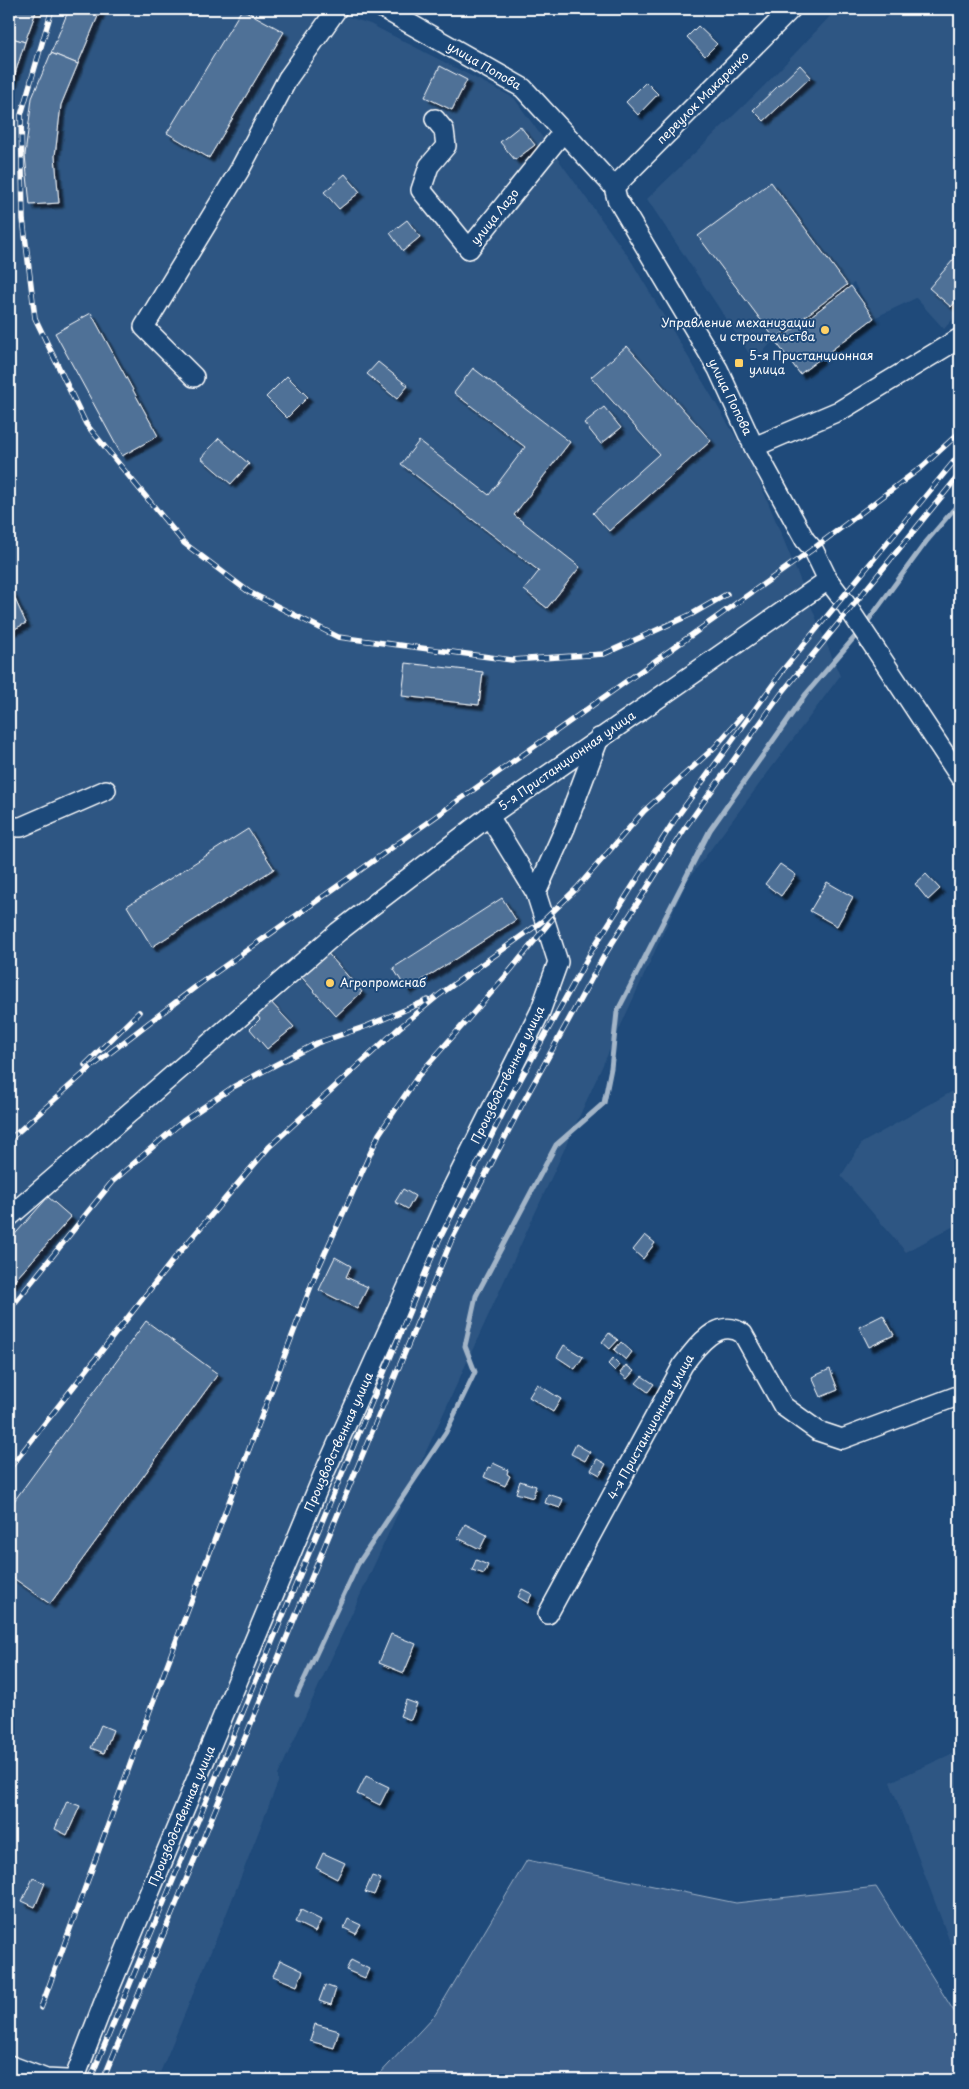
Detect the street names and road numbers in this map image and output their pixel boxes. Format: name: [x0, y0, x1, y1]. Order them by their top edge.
street label: улица Попова: [444, 37, 526, 94]
street label: переулок Макаренко: [652, 47, 753, 148]
street label: улица Лазо: [466, 184, 523, 248]
street label: улица Попова: [705, 355, 757, 438]
street label: 5-я Пристанционная улица: [494, 706, 639, 814]
street label: Производственная улица: [466, 1002, 549, 1146]
street label: 4-я Пристанционная улица: [603, 1350, 698, 1503]
street label: Производственная улица: [299, 1368, 377, 1514]
street label: Производственная улица: [143, 1742, 219, 1889]

